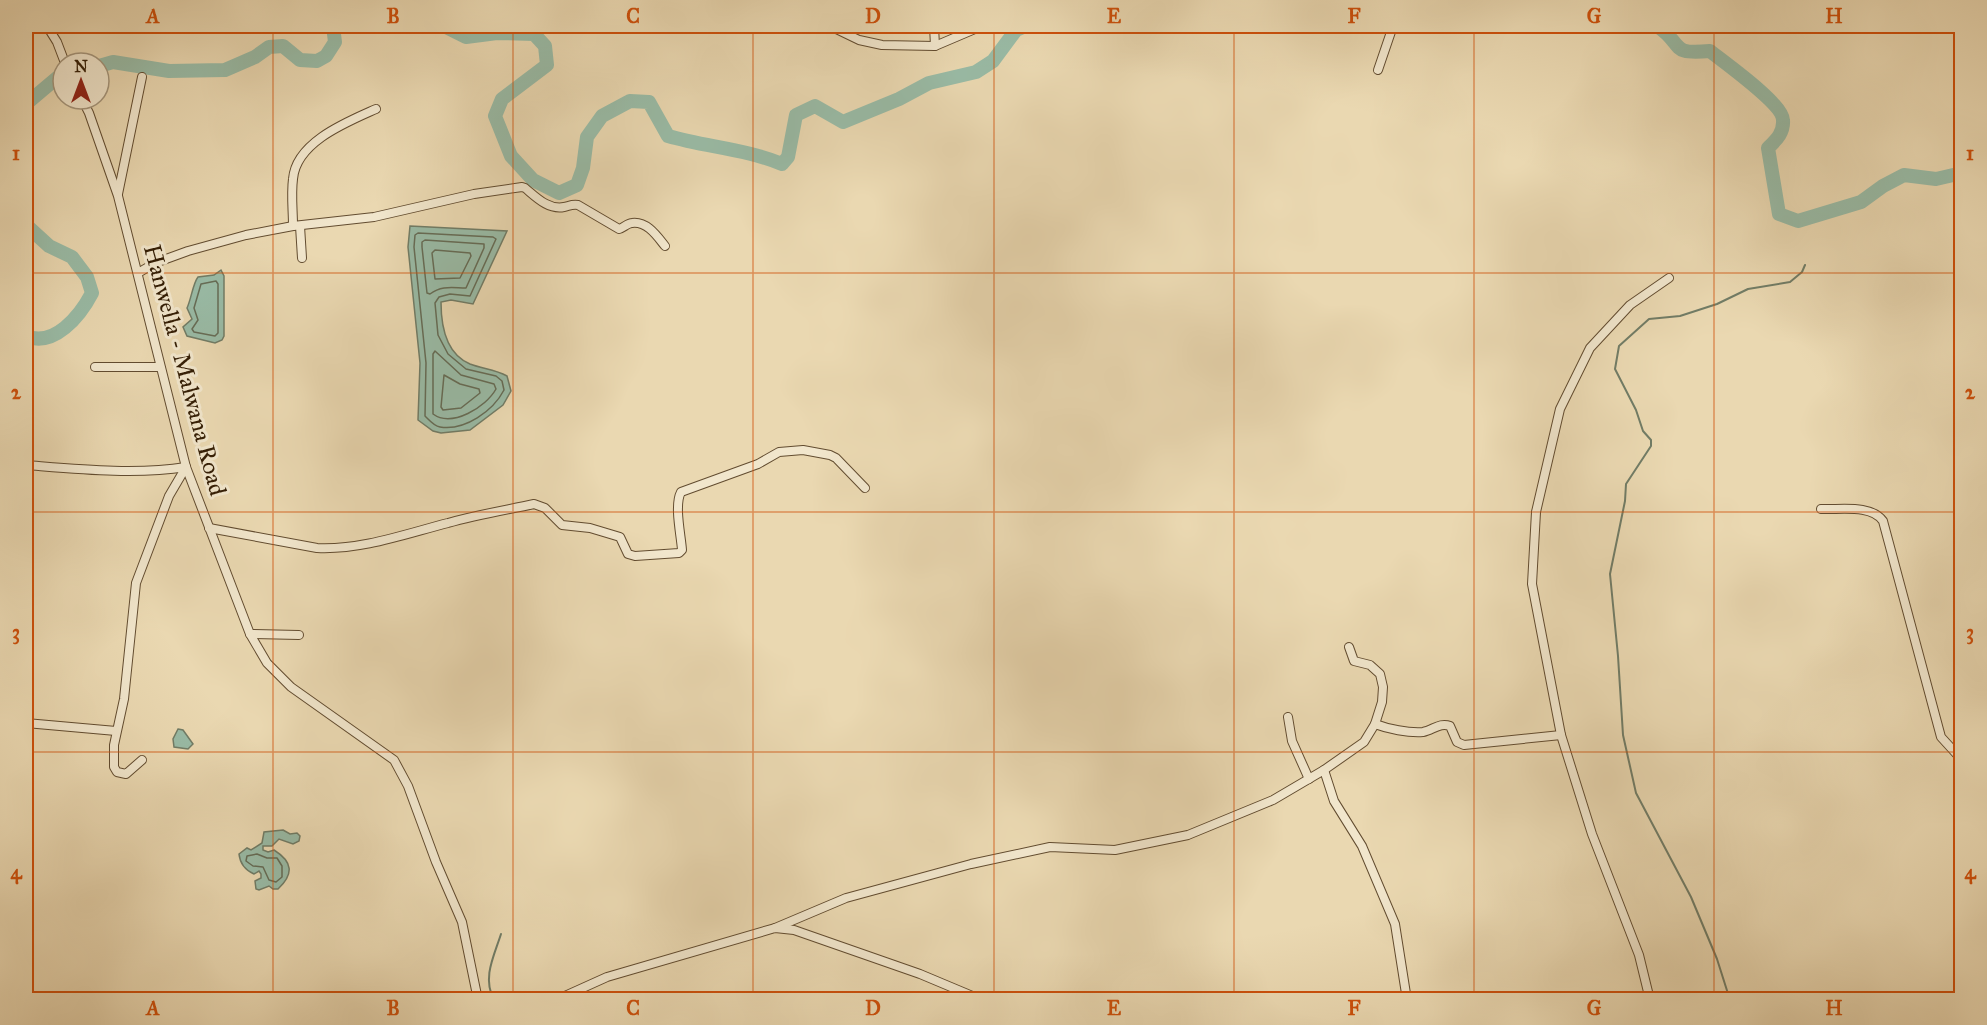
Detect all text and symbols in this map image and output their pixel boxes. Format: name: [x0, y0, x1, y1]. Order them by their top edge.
text: A: [144, 4, 160, 28]
text: B: [386, 4, 400, 28]
text: C: [626, 4, 640, 28]
text: D: [865, 4, 881, 28]
text: E: [1107, 4, 1122, 28]
text: F: [1347, 4, 1361, 28]
text: G: [1587, 4, 1602, 28]
text: H: [1825, 4, 1843, 28]
north arrow: [51, 51, 111, 111]
text: N: [74, 57, 88, 76]
text: 1: [12, 141, 20, 165]
text: 1: [1966, 141, 1974, 165]
street label: Hanwella - Malwana Road: [137, 241, 233, 499]
text: 2: [11, 380, 22, 404]
text: 2: [1965, 380, 1976, 404]
text: 3: [12, 620, 20, 645]
text: 3: [1966, 620, 1974, 645]
text: 4: [10, 860, 22, 885]
text: 4: [1964, 860, 1976, 885]
text: A: [144, 996, 160, 1020]
text: B: [386, 996, 400, 1020]
text: C: [626, 996, 640, 1020]
text: D: [865, 996, 881, 1020]
text: E: [1107, 996, 1122, 1020]
text: F: [1347, 996, 1361, 1020]
text: G: [1587, 996, 1602, 1020]
text: H: [1825, 996, 1843, 1020]

